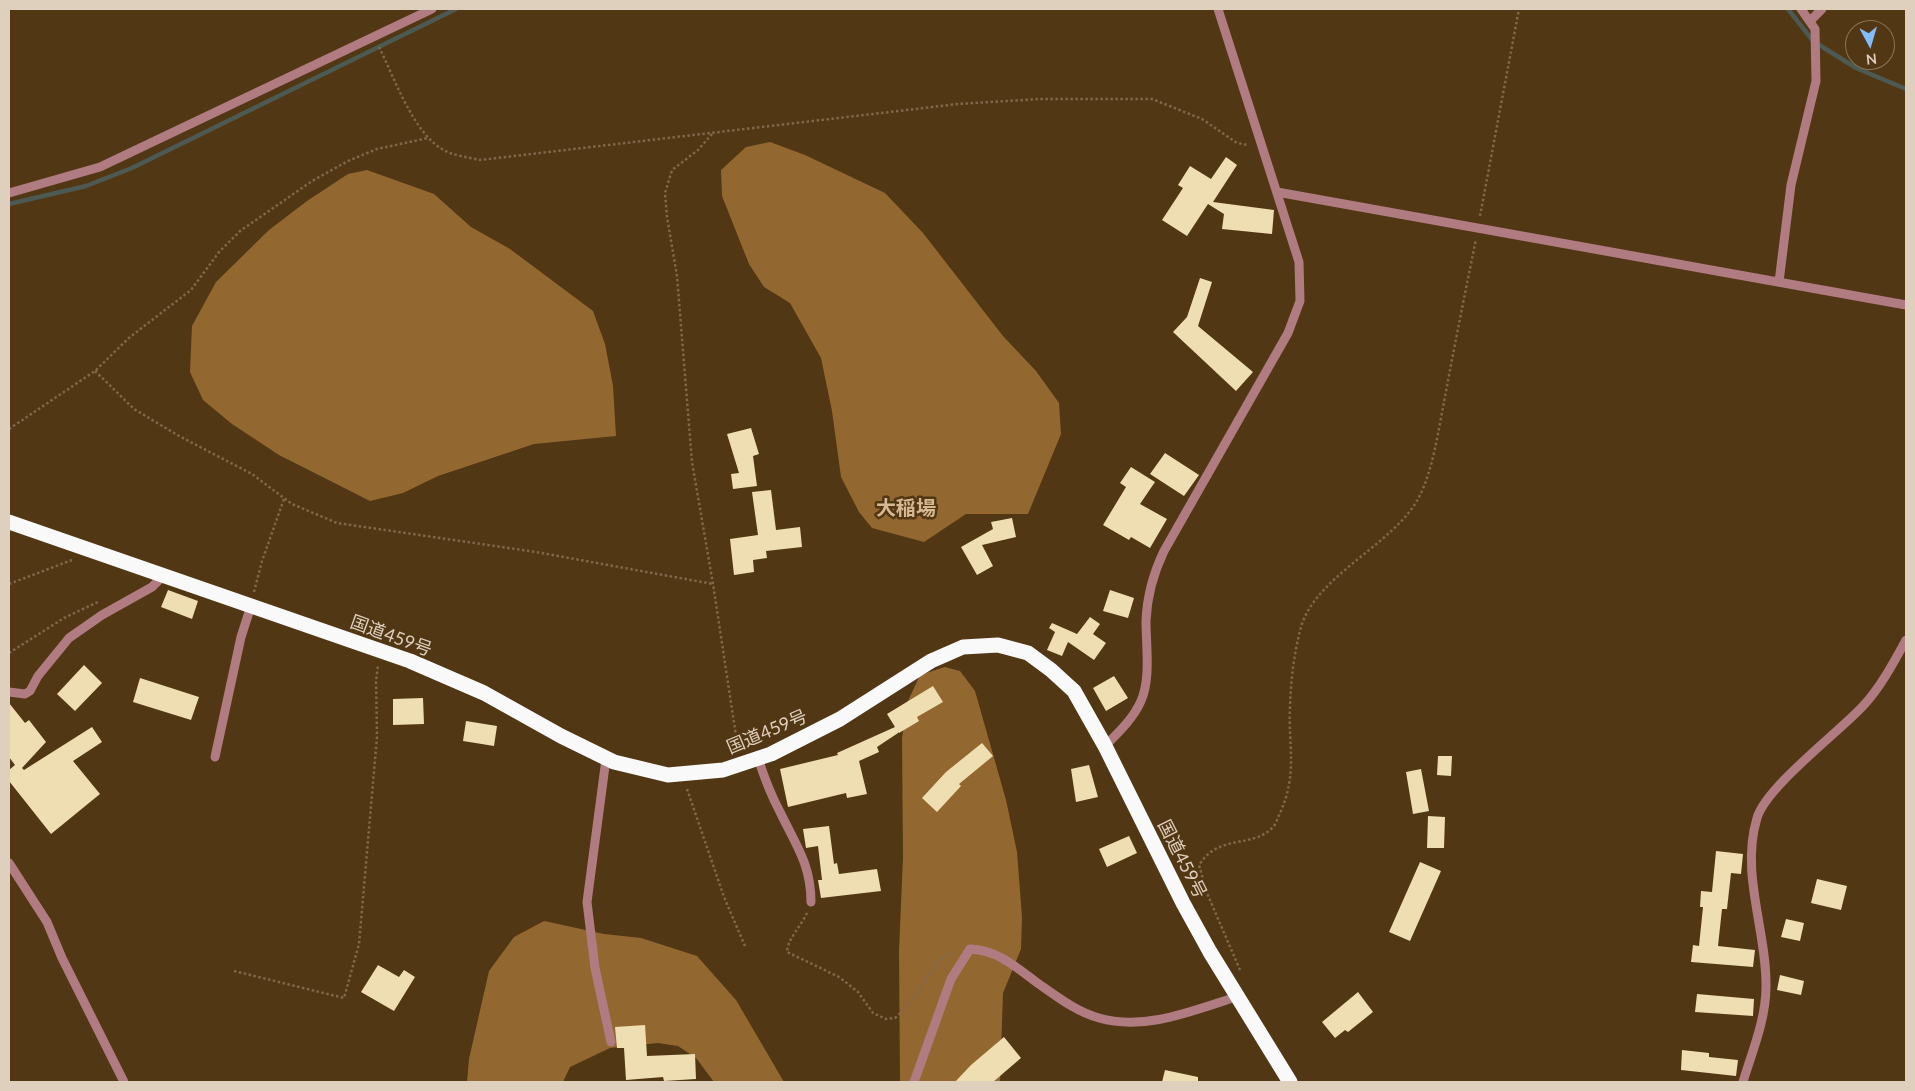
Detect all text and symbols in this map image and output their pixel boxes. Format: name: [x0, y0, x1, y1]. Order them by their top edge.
north arrow: [1845, 20, 1895, 70]
text: N: [1865, 50, 1878, 68]
district label: 大稲場: [876, 497, 936, 521]
street label: 国道459号: [347, 611, 435, 661]
street label: 国道459号: [724, 705, 810, 759]
street label: 国道459号: [1153, 816, 1211, 902]

